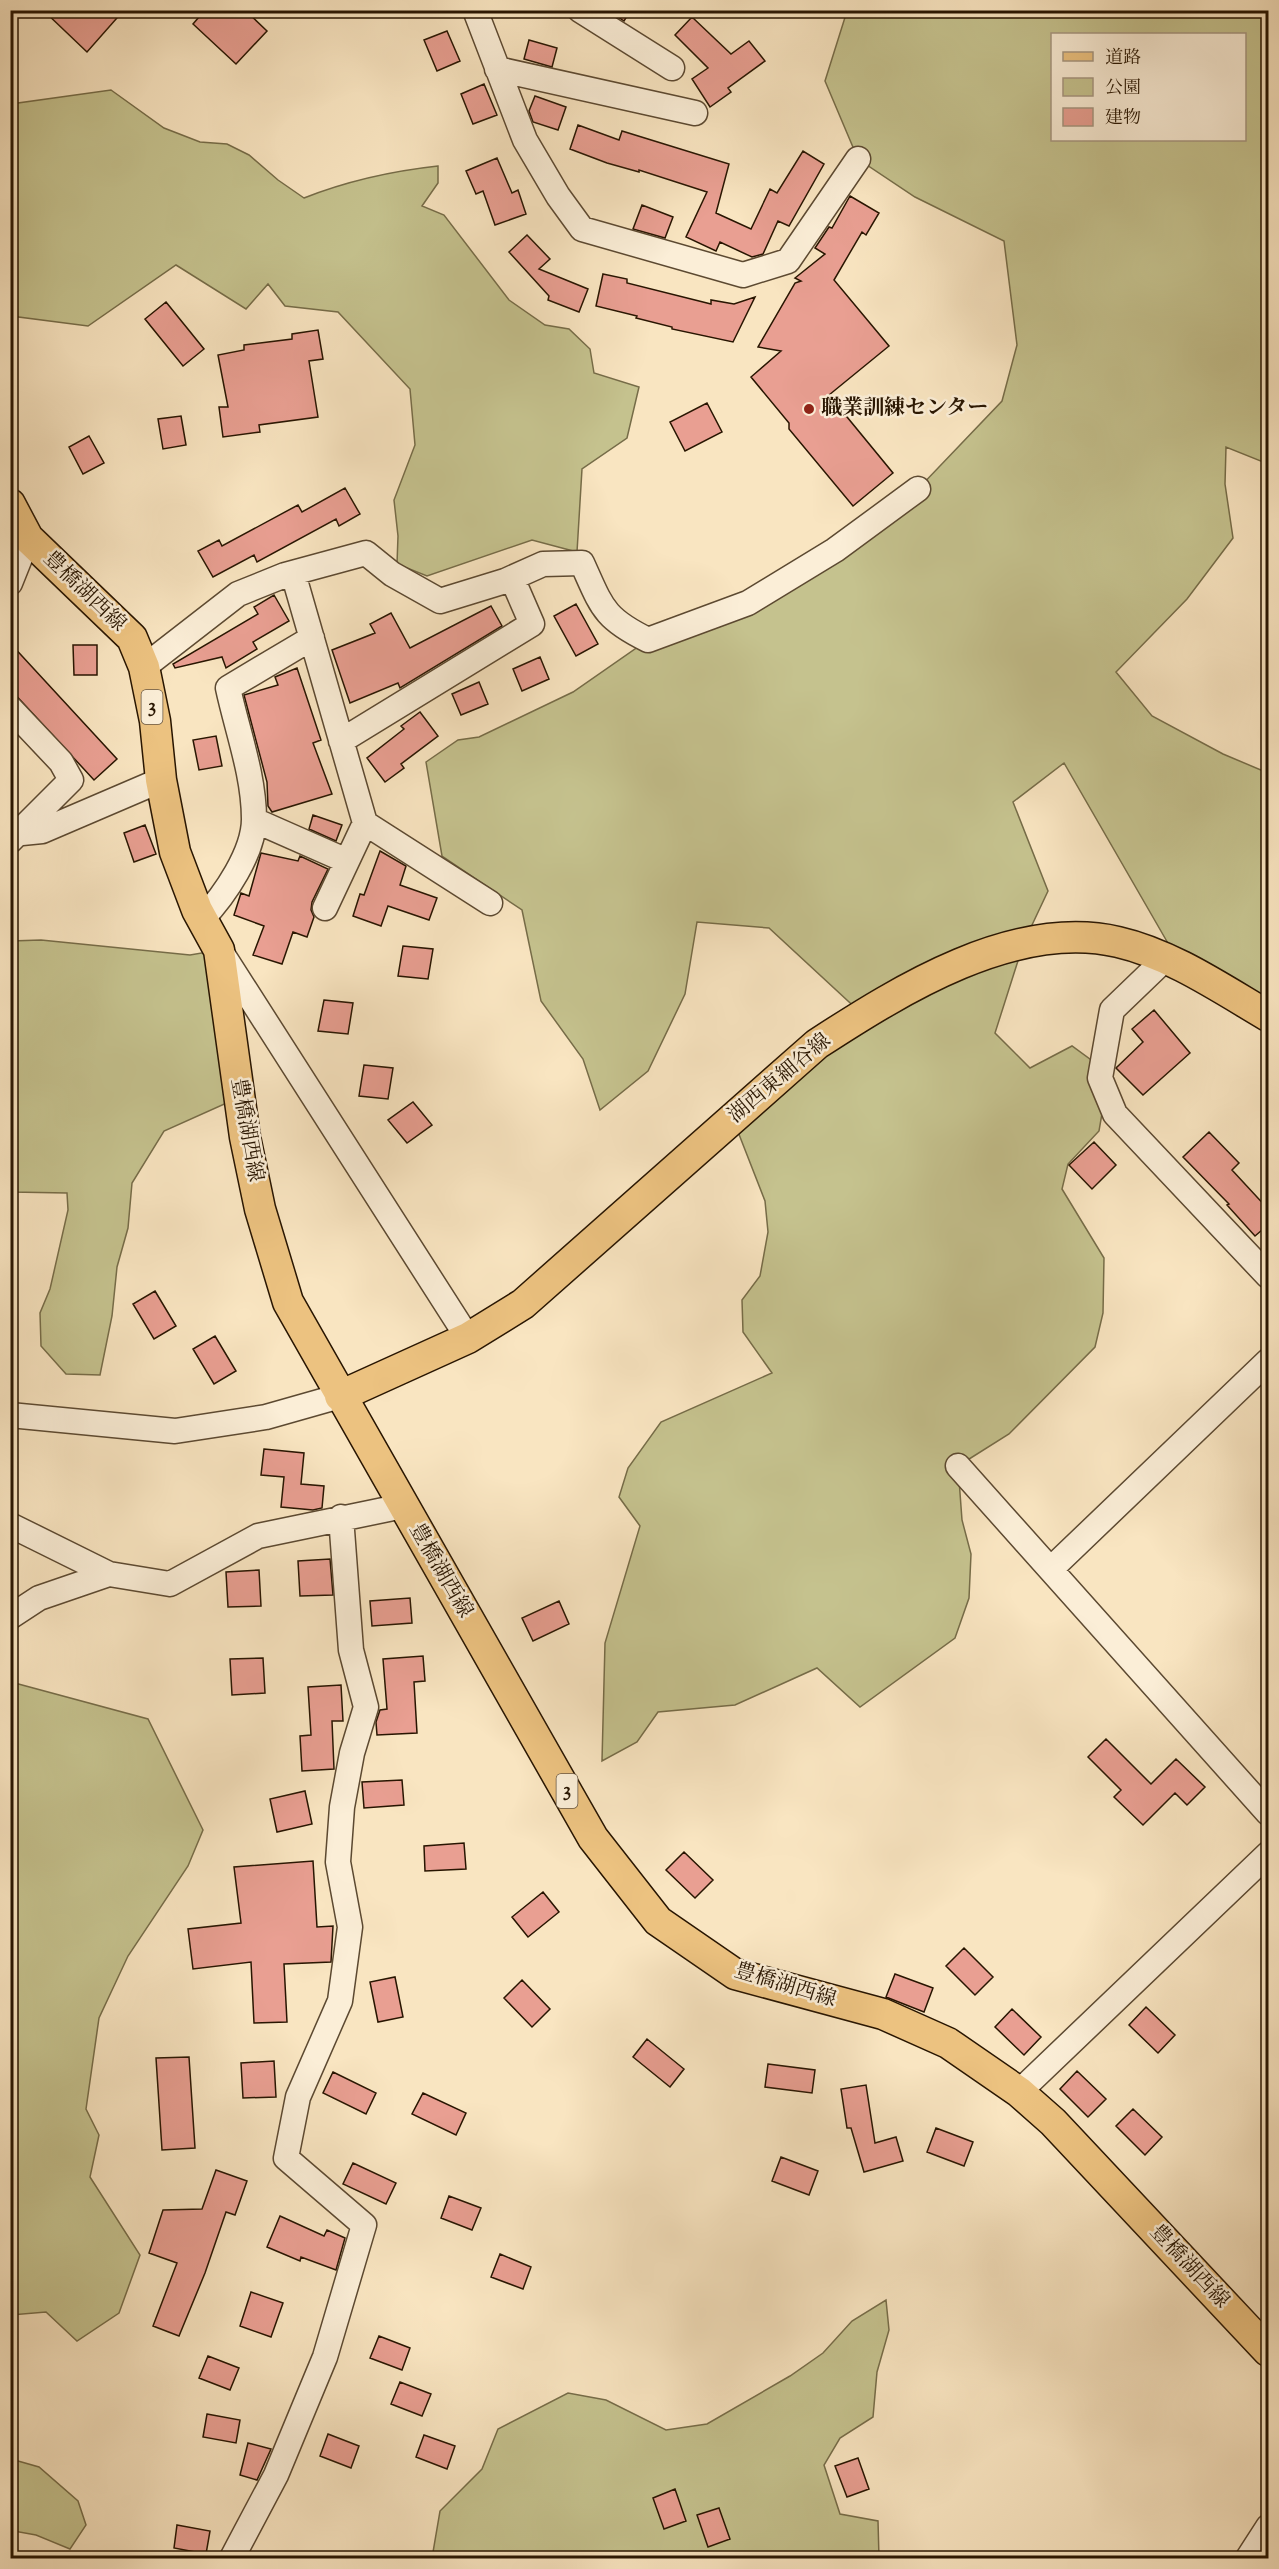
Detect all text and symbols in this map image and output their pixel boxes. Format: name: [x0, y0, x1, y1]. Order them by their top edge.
legend: [1051, 33, 1246, 141]
text: 道路: [1105, 46, 1141, 72]
text: 公園: [1105, 76, 1141, 102]
text: 建物: [1105, 106, 1141, 132]
place label: 職業訓練センター: [821, 394, 988, 424]
marker: 職業訓練センター: [802, 402, 816, 416]
street label: 豊橋湖西線: [36, 545, 132, 639]
road number: 3: [142, 690, 162, 724]
street label: 湖西東細谷線: [722, 1027, 838, 1131]
street label: 豊橋湖西線: [222, 1076, 270, 1184]
street label: 豊橋湖西線: [401, 1518, 479, 1624]
road number: 3: [556, 1774, 578, 1808]
street label: 豊橋湖西線: [730, 1956, 840, 2016]
street label: 豊橋湖西線: [1142, 2218, 1236, 2316]

